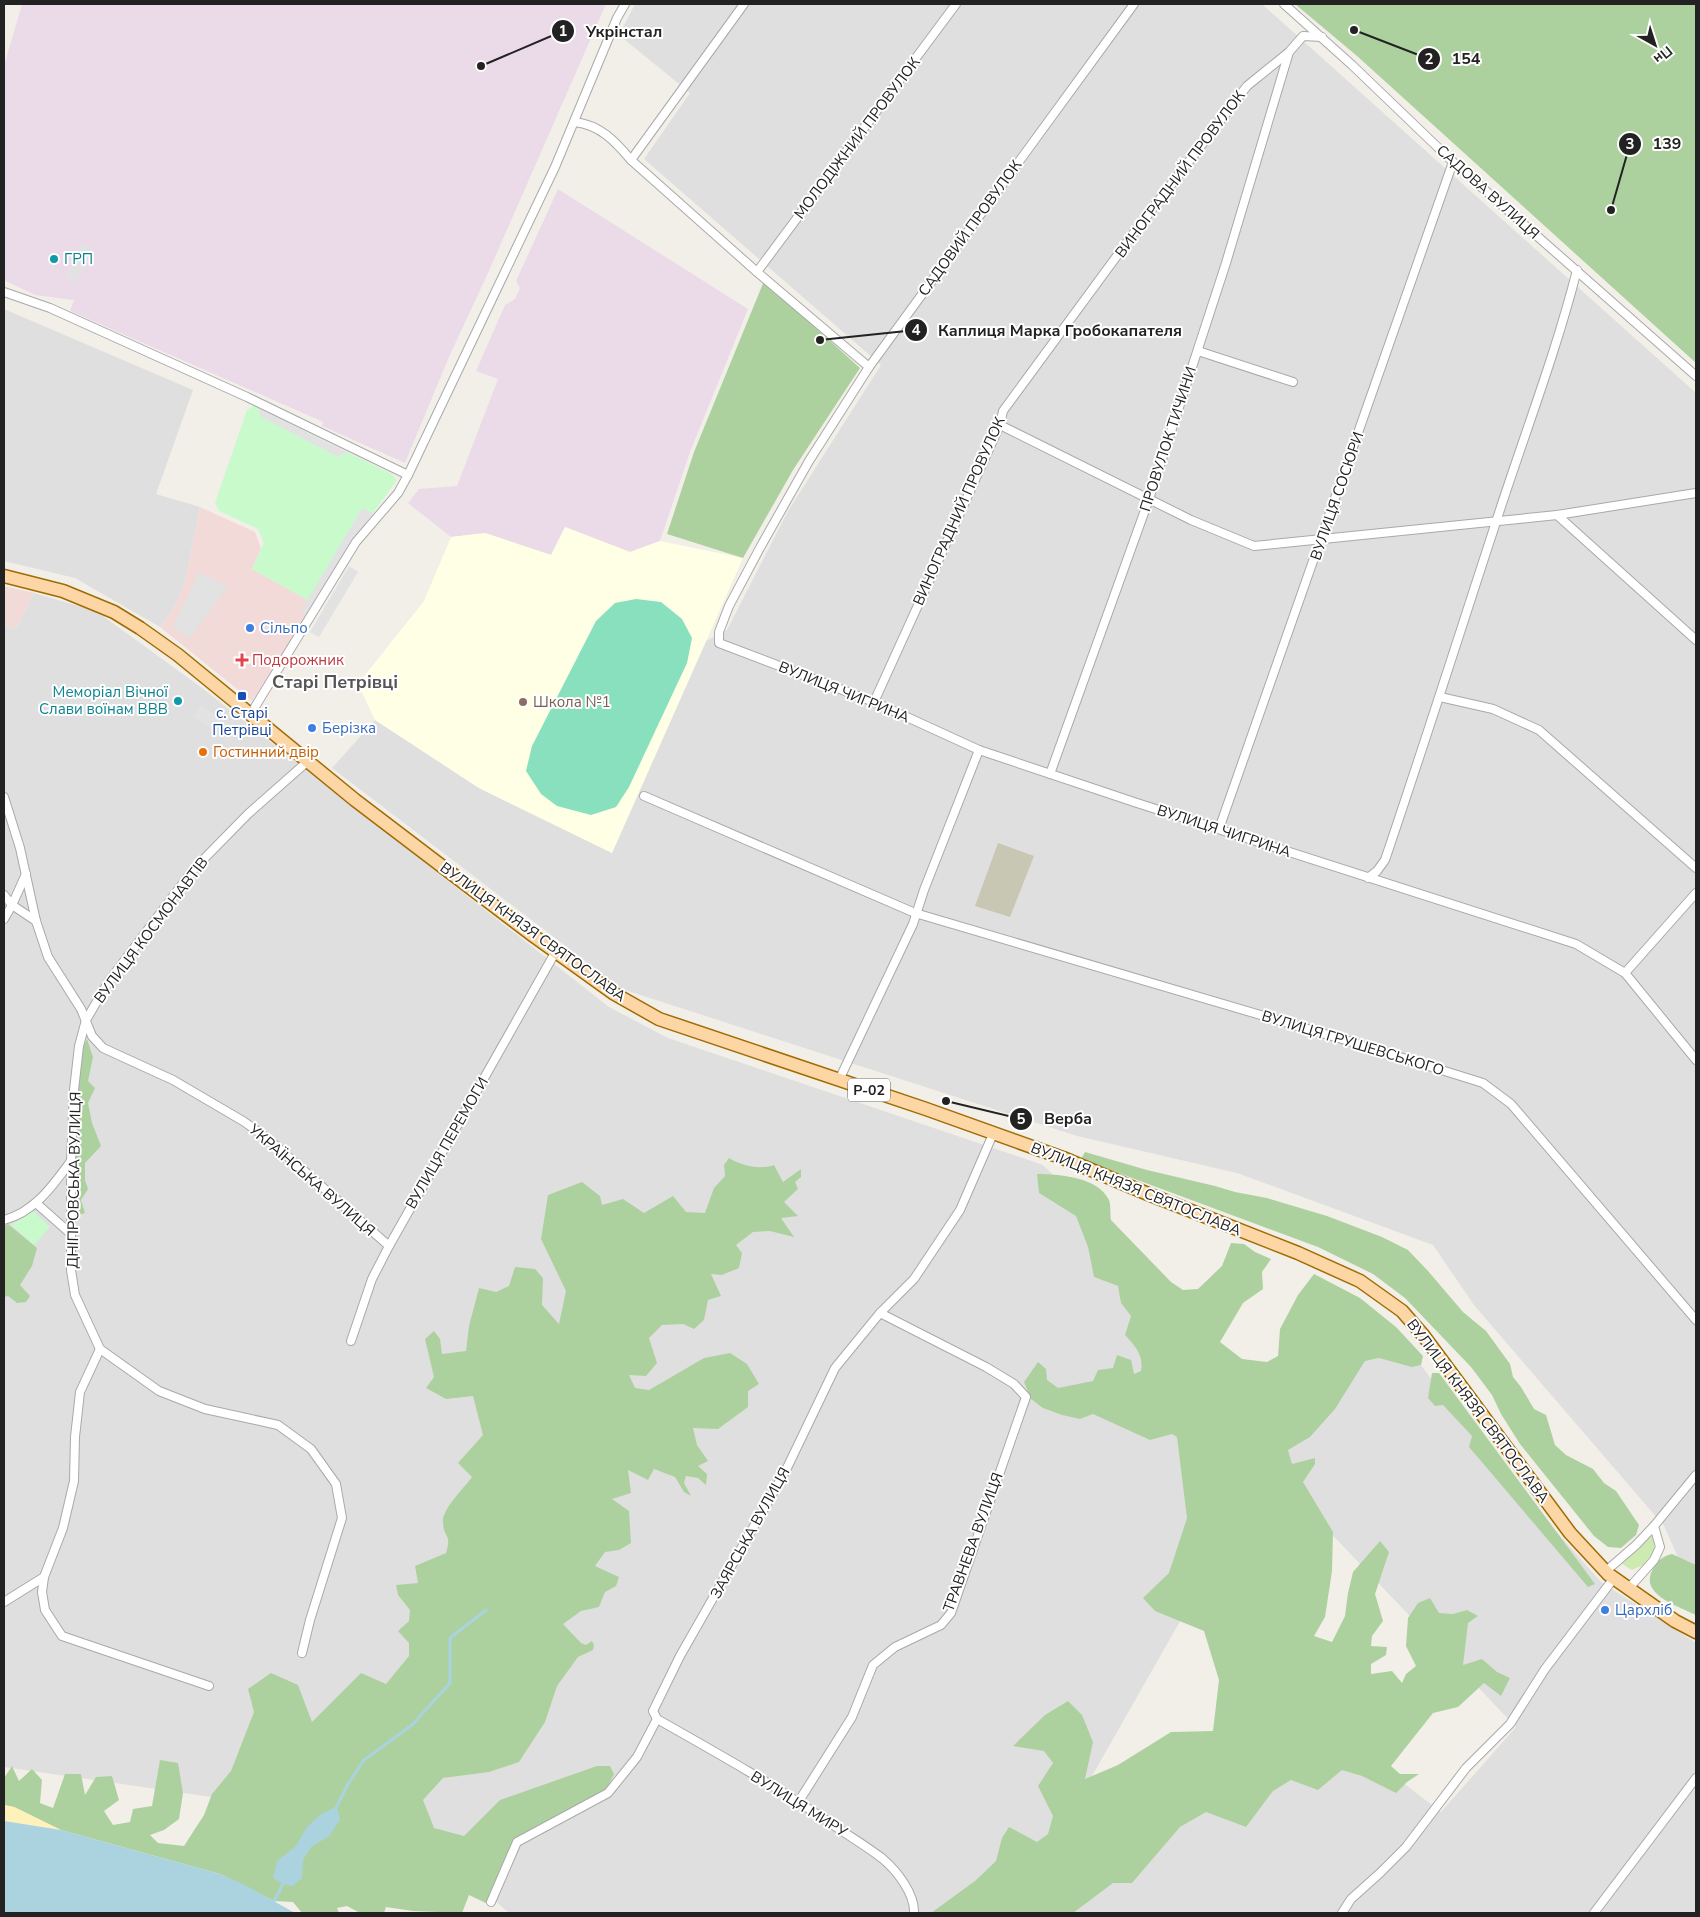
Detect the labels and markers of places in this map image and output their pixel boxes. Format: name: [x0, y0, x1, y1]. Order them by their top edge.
callout: Укрінстал: [551, 16, 672, 47]
callout: 154: [1417, 43, 1491, 74]
callout: 139: [1617, 128, 1691, 159]
place label: ГРП: [64, 249, 93, 269]
marker: ГРП: [48, 253, 60, 265]
callout: Каплиця Марка Гробокапателя: [903, 315, 1193, 346]
place label: Сільпо: [260, 618, 308, 638]
marker: Сільпо: [244, 622, 256, 634]
place label: Подорожник: [252, 650, 344, 670]
marker: Подорожник: [236, 654, 248, 666]
place label: Меморіал Вічної Слави воїнам ВВВ: [39, 682, 168, 719]
marker: с. Старі Петрівці: [236, 690, 248, 702]
place label: Школа №1: [533, 692, 611, 712]
marker: Меморіал Вічної Слави воїнам ВВВ: [172, 695, 184, 707]
marker: Школа №1: [517, 696, 529, 708]
place label: с. Старі Петрівці: [212, 703, 272, 740]
place label: Берізка: [322, 718, 376, 738]
marker: Берізка: [306, 722, 318, 734]
place label: Гостинний двір: [213, 742, 319, 762]
marker: Гостинний двір: [197, 746, 209, 758]
callout: Верба: [1009, 1103, 1102, 1134]
place label: Цархліб: [1615, 1600, 1672, 1620]
marker: Цархліб: [1599, 1604, 1611, 1616]

